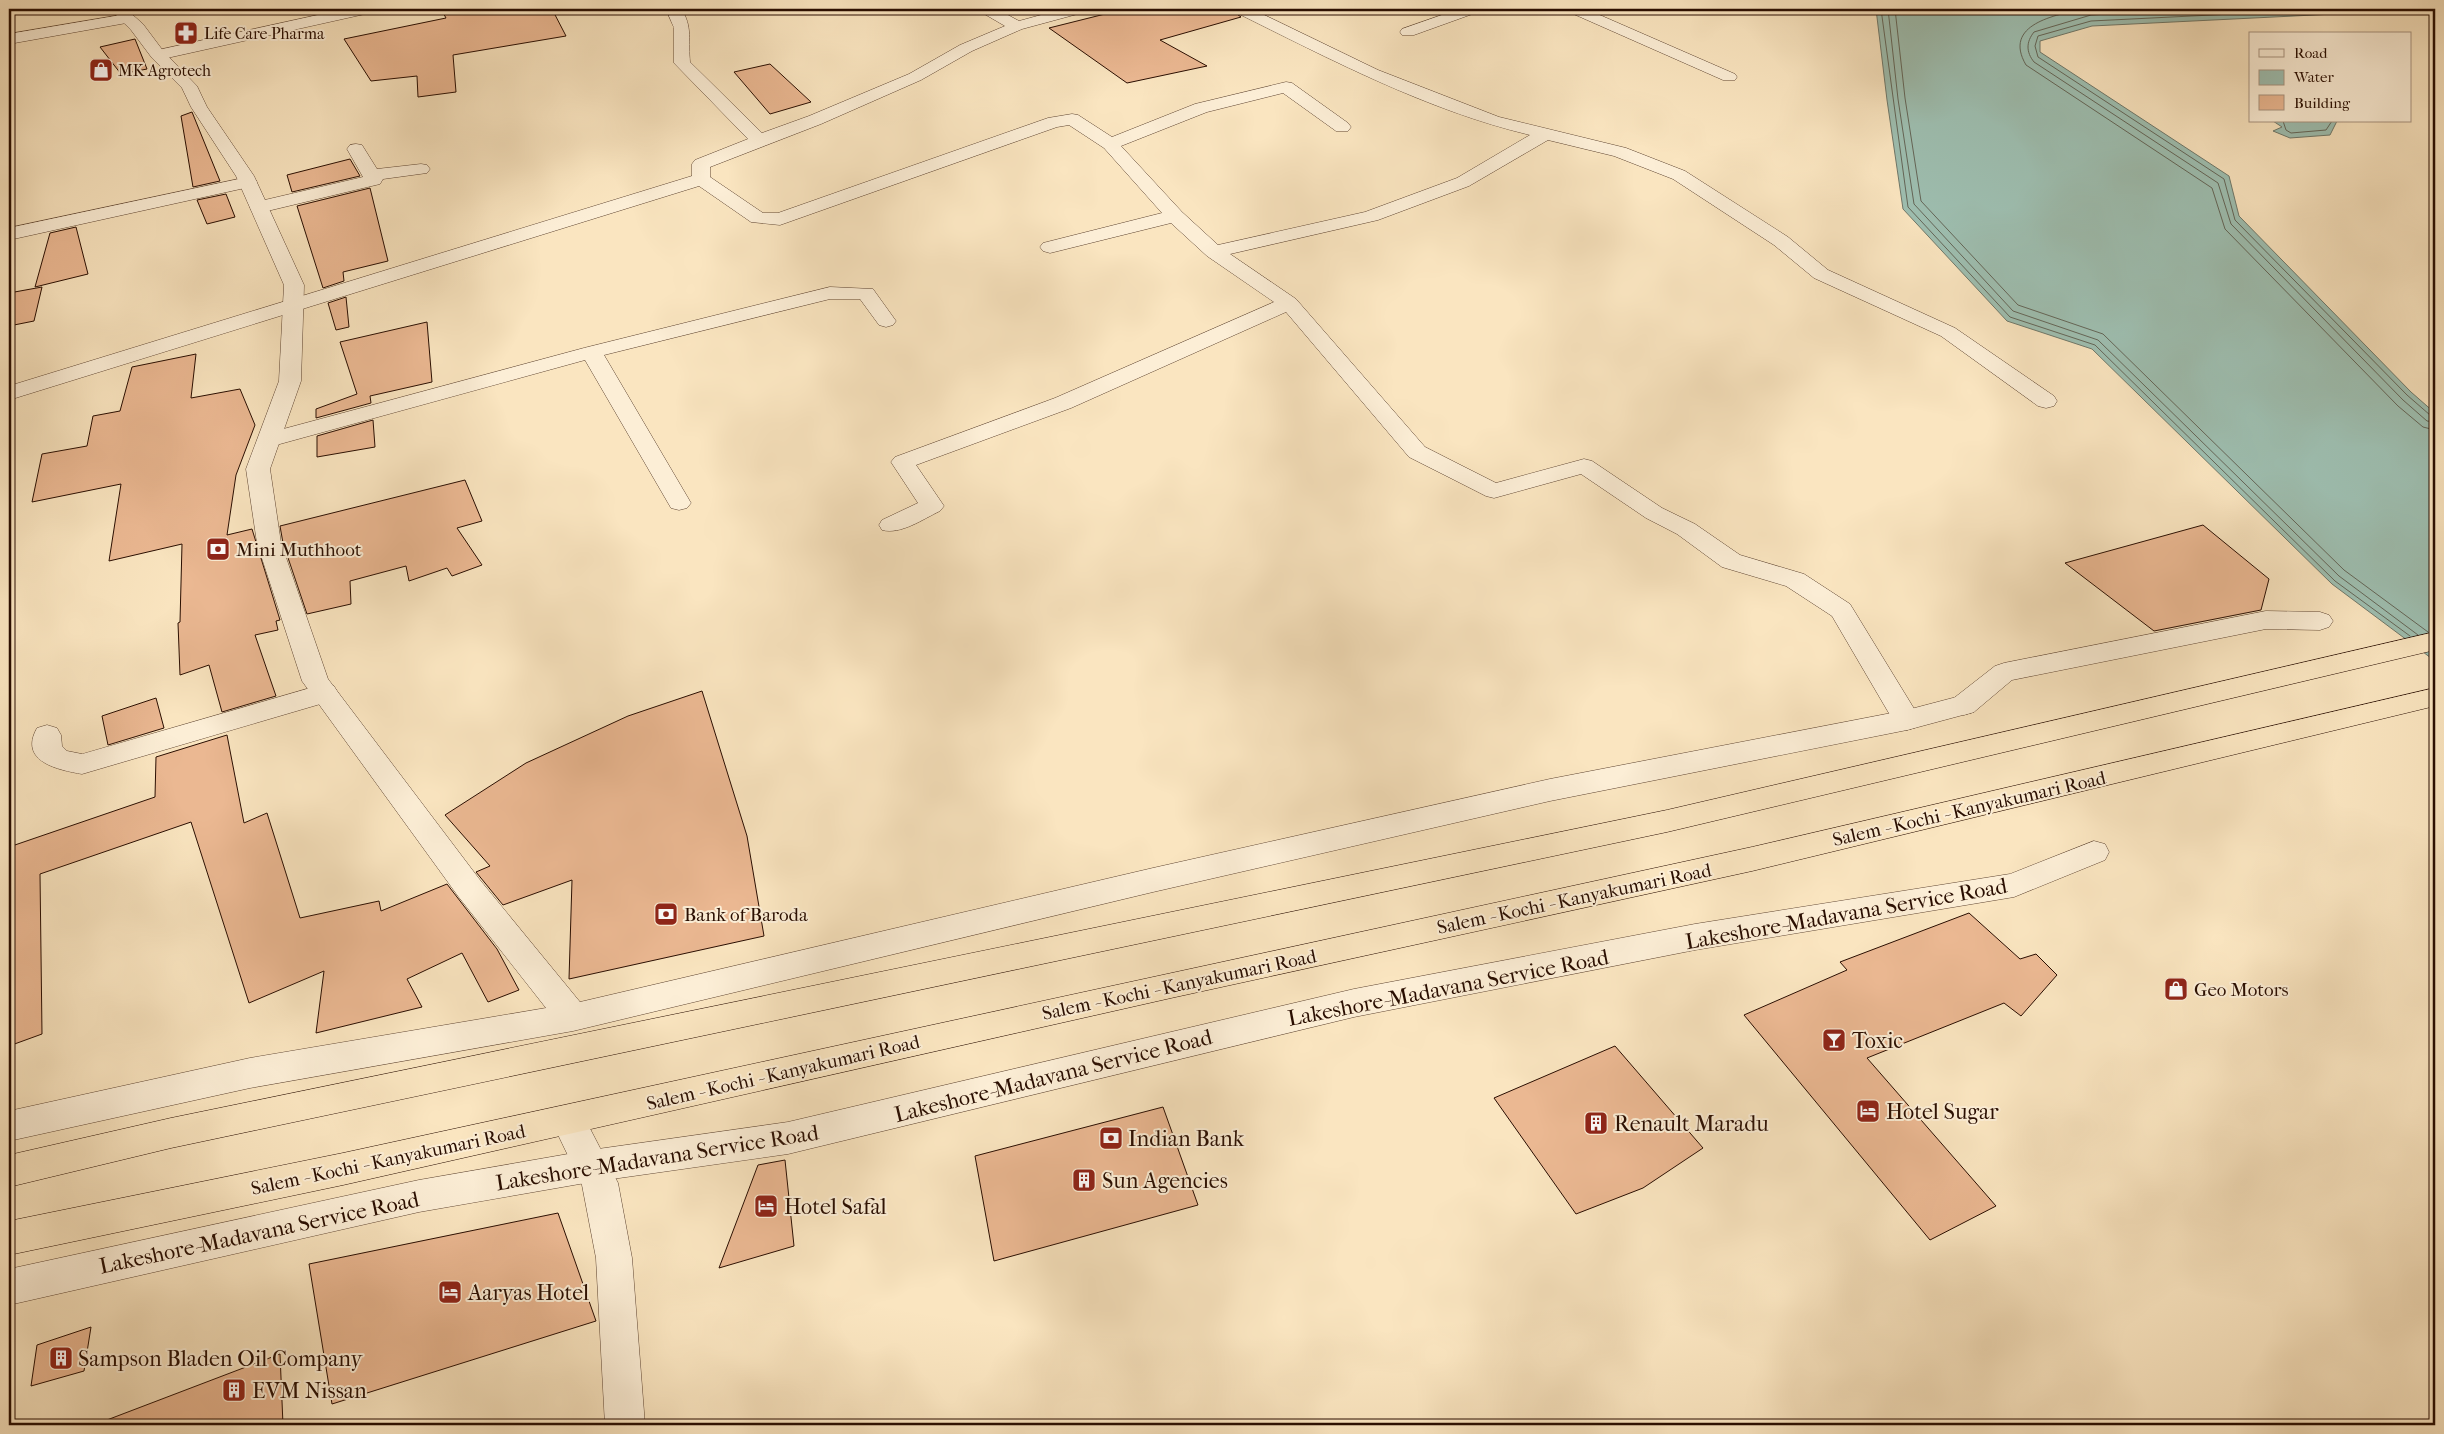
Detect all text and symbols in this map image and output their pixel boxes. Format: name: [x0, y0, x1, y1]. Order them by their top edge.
pharmacy icon: Life Care Pharma: [173, 20, 199, 46]
place label: Life Care Pharma: [204, 24, 325, 43]
legend: [2249, 32, 2412, 122]
text: Road: [2294, 44, 2328, 62]
shop icon: MK Agrotech: [88, 57, 114, 83]
place label: MK Agrotech: [118, 61, 211, 80]
text: Water: [2293, 68, 2334, 86]
text: Building: [2294, 94, 2351, 112]
bank icon: Mini Muthhoot: [205, 536, 231, 562]
place label: Mini Muthhoot: [236, 539, 362, 561]
street label: Salem - Kochi - Kanyakumari Road: [1830, 767, 2109, 851]
street label: Salem - Kochi - Kanyakumari Road: [1435, 859, 1714, 939]
street label: Lakeshore-Madavana Service Road: [1683, 873, 2010, 955]
bank icon: Bank of Baroda: [653, 901, 679, 927]
place label: Bank of Baroda: [684, 904, 808, 926]
street label: Lakeshore-Madavana Service Road: [1285, 944, 1612, 1032]
street label: Salem - Kochi - Kanyakumari Road: [1040, 945, 1319, 1025]
shop icon: Geo Motors: [2163, 976, 2189, 1002]
place label: Geo Motors: [2194, 979, 2289, 1001]
street label: Lakeshore-Madavana Service Road: [892, 1024, 1216, 1128]
bar icon: Toxic: [1821, 1027, 1847, 1053]
place label: Toxic: [1852, 1028, 1903, 1054]
street label: Salem - Kochi - Kanyakumari Road: [644, 1031, 923, 1115]
hotel icon: Hotel Sugar: [1855, 1098, 1881, 1124]
place label: Hotel Sugar: [1886, 1099, 1999, 1125]
building icon: Renault Maradu: [1583, 1110, 1609, 1136]
place label: Renault Maradu: [1614, 1111, 1769, 1137]
street label: Lakeshore-Madavana Service Road: [494, 1119, 821, 1196]
street label: Salem - Kochi - Kanyakumari Road: [249, 1120, 528, 1200]
bank icon: Indian Bank: [1098, 1125, 1124, 1151]
place label: Indian Bank: [1128, 1126, 1245, 1152]
building icon: Sun Agencies: [1071, 1167, 1097, 1193]
place label: Sun Agencies: [1102, 1168, 1228, 1194]
street label: Lakeshore-Madavana Service Road: [97, 1186, 423, 1280]
hotel icon: Hotel Safal: [753, 1193, 779, 1219]
place label: Hotel Safal: [784, 1194, 887, 1220]
hotel icon: Aaryas Hotel: [437, 1279, 463, 1305]
place label: Aaryas Hotel: [467, 1280, 589, 1306]
building icon: Sampson Bladen Oil Company: [48, 1345, 74, 1371]
place label: Sampson Bladen Oil Company: [78, 1346, 363, 1372]
building icon: EVM Nissan: [221, 1377, 247, 1403]
place label: EVM Nissan: [252, 1378, 367, 1404]

